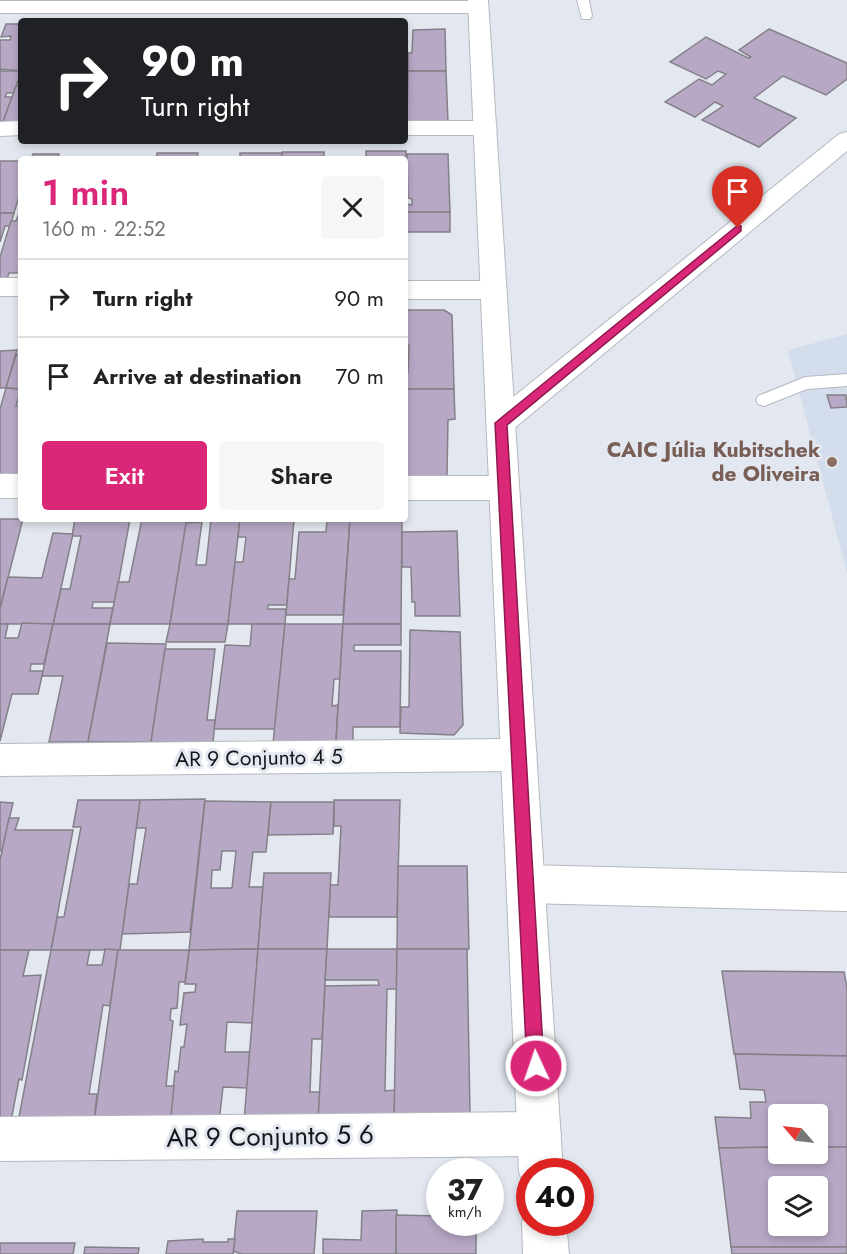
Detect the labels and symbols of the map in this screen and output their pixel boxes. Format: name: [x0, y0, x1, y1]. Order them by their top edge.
pin: [712, 166, 763, 228]
place label: CAIC Júlia Kubitschek de Oliveira: [607, 435, 820, 489]
marker: CAIC Júlia Kubitschek de Oliveira: [825, 455, 839, 469]
street label: AR 9 Conjunto 4 5: [175, 742, 343, 774]
position arrow: [504, 1034, 568, 1098]
north arrow: [768, 1104, 828, 1164]
street label: AR 9 Conjunto 5 6: [166, 1115, 374, 1157]
speed limit sign: 40: [516, 1158, 594, 1236]

